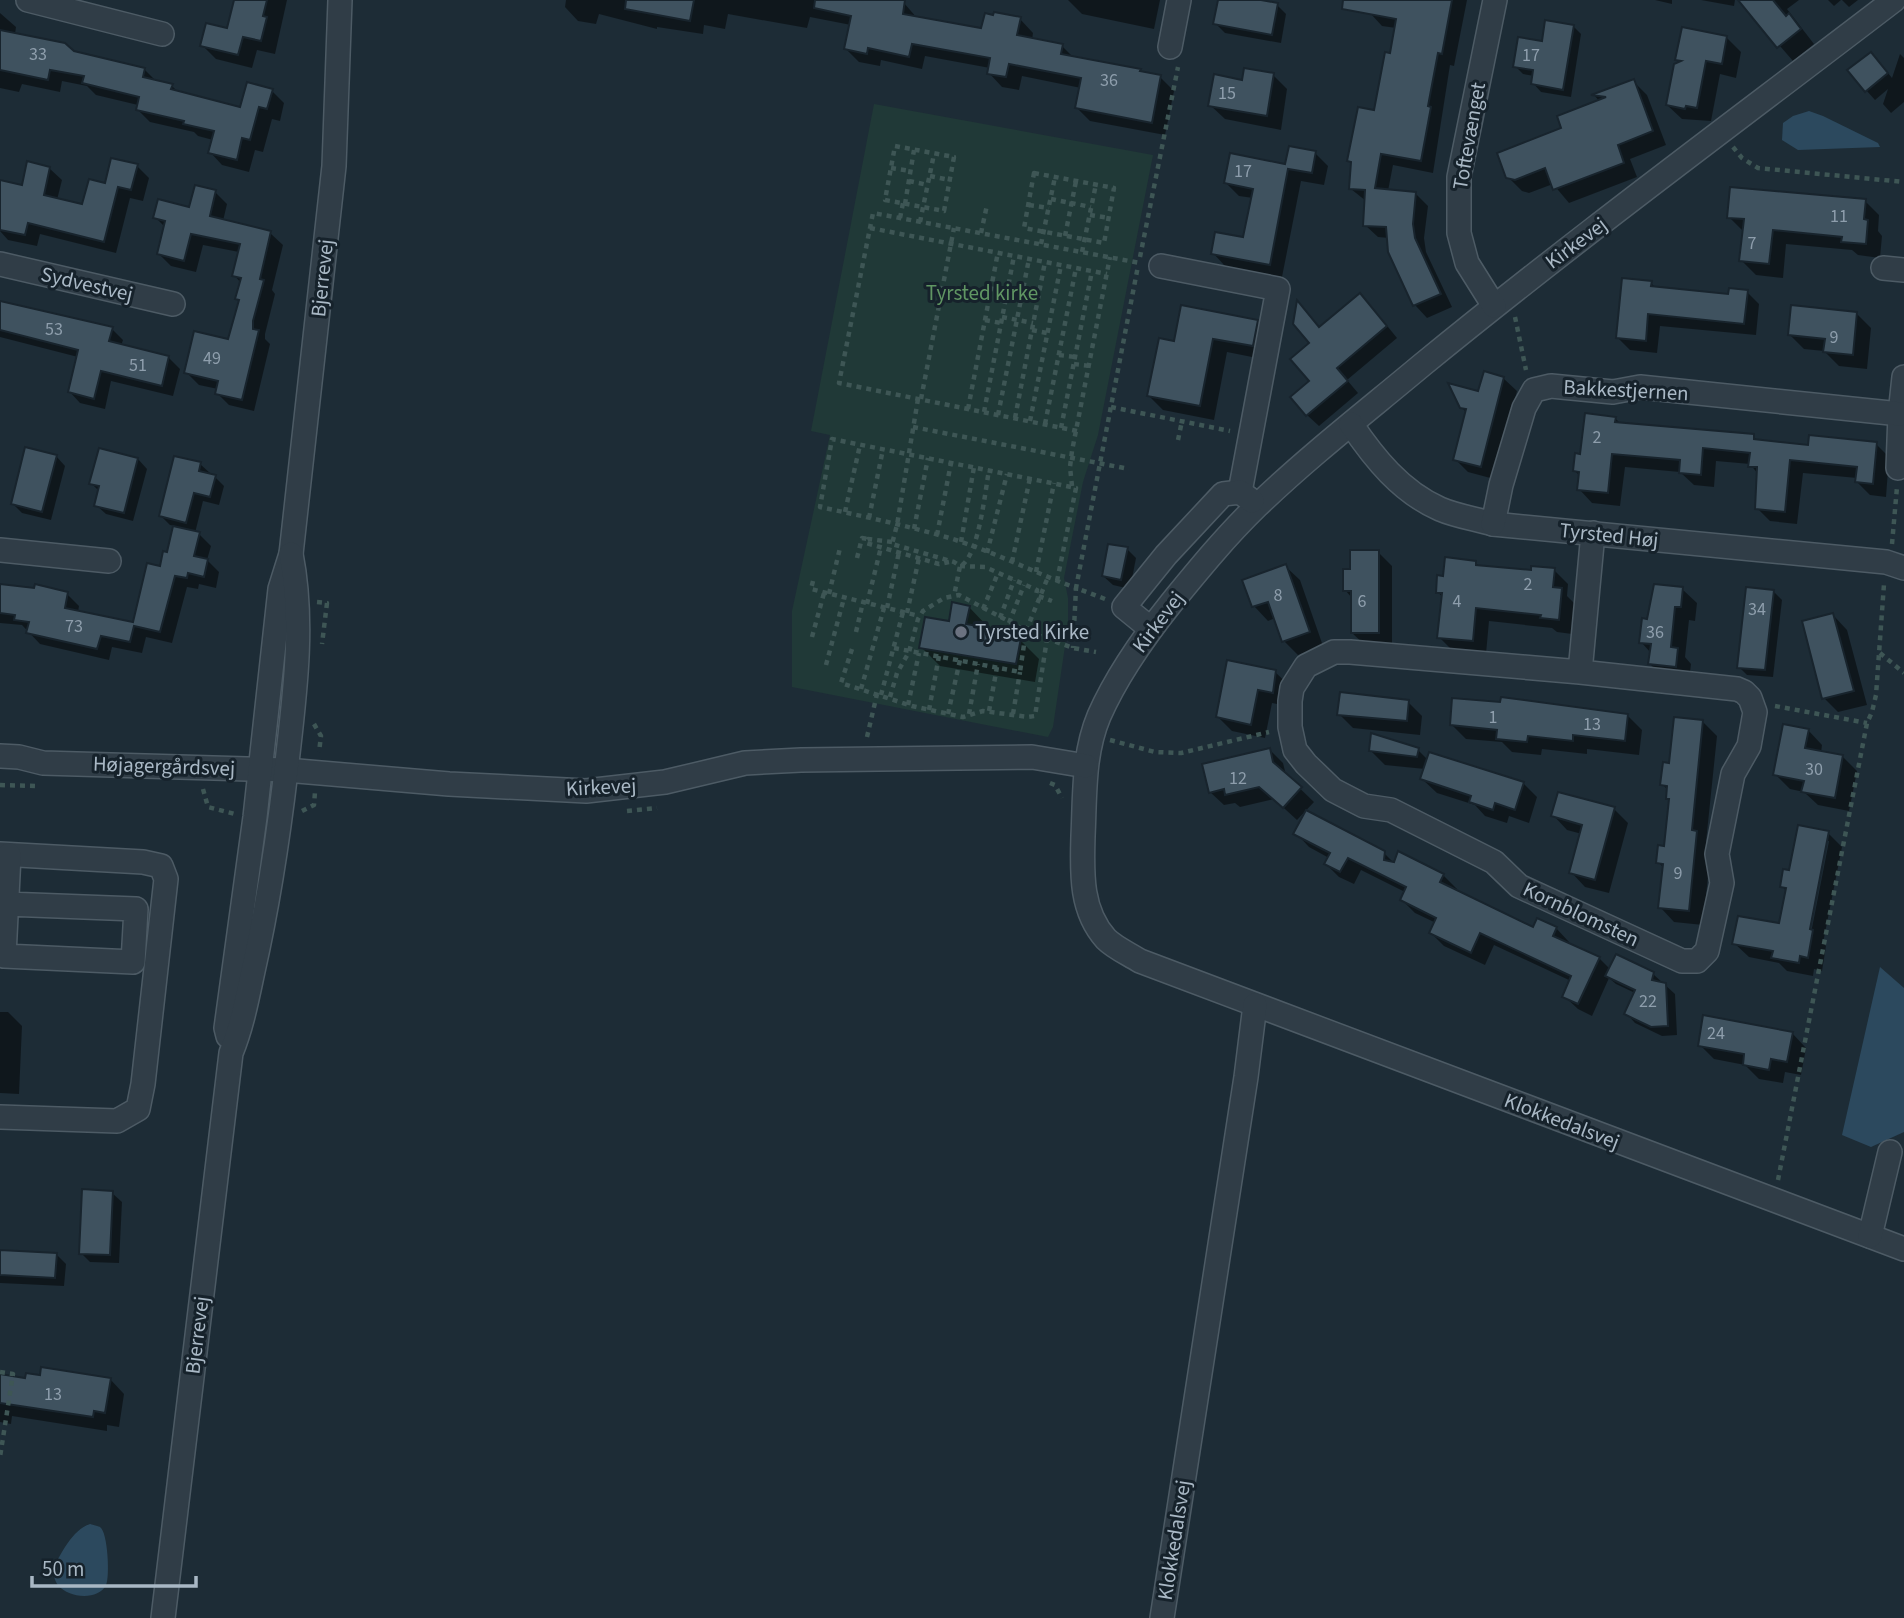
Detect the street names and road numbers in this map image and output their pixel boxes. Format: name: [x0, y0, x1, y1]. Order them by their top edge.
street label: Toftevænget: [1445, 80, 1493, 192]
street label: Kirkevej: [1539, 210, 1613, 276]
street label: Bjerrevej: [303, 238, 341, 318]
street label: Sydvestvej: [38, 259, 136, 309]
street label: Bakkestjernen: [1563, 372, 1689, 408]
street label: Tyrsted Høj: [1558, 515, 1660, 555]
street label: Kirkevej: [1125, 585, 1191, 659]
street label: Højagergårdsvej: [92, 749, 236, 783]
street label: Kirkevej: [565, 770, 637, 804]
street label: Kornblomsten: [1518, 874, 1644, 954]
street label: Klokkedalsvej: [1500, 1085, 1624, 1157]
street label: Bjerrevej: [177, 1294, 217, 1376]
street label: Klokkedalsvej: [1150, 1478, 1198, 1602]

